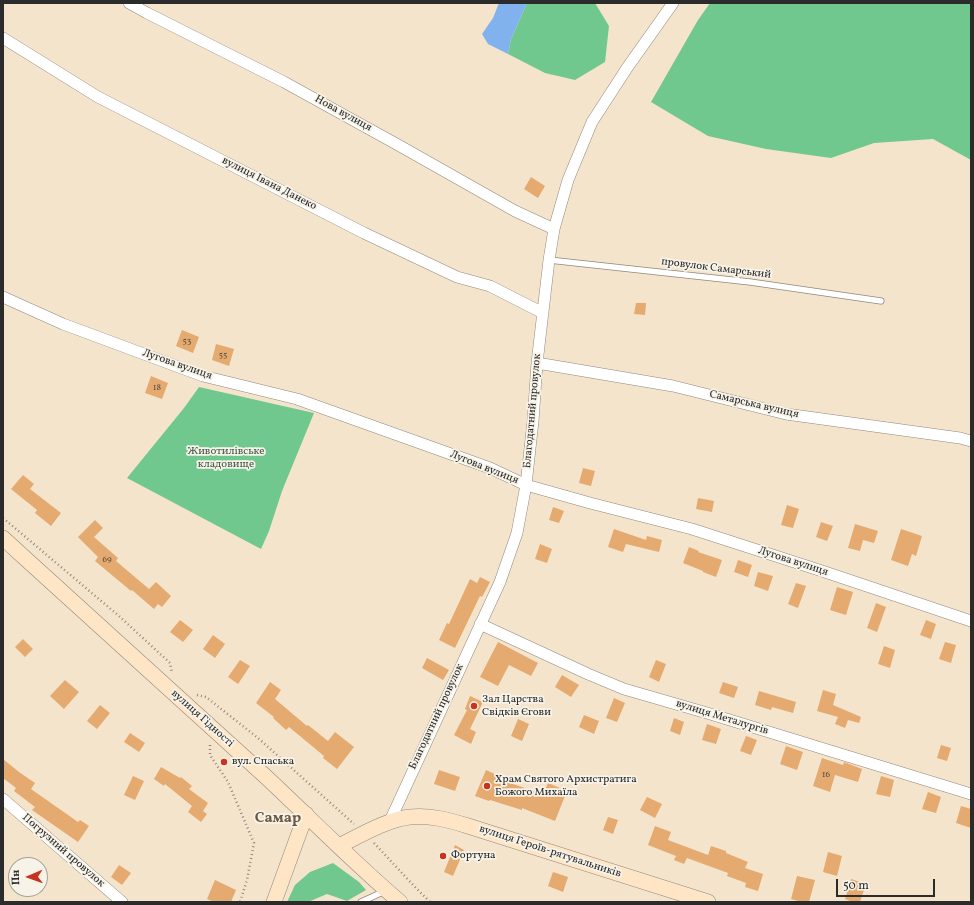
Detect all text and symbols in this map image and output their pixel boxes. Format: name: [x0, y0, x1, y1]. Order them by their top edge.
street label: Нова вулиця: [312, 93, 374, 135]
street label: вулиця Івана Данеко: [219, 154, 319, 214]
street label: провулок Самарський: [660, 256, 772, 282]
house number: 53: [183, 336, 191, 346]
street label: Лугова вулиця: [140, 347, 214, 383]
house number: 55: [219, 350, 227, 360]
street label: Благодатний провулок: [521, 353, 545, 469]
house number: 18: [153, 383, 161, 393]
street label: Самарська вулиця: [708, 388, 800, 422]
park label: Животилівське кладовище: [187, 445, 265, 471]
street label: Лугова вулиця: [448, 448, 520, 488]
street label: Лугова вулиця: [756, 544, 830, 580]
house number: 69: [102, 555, 112, 565]
street label: Благодатний провулок: [407, 662, 467, 772]
street label: вулиця Гідності: [168, 687, 236, 751]
place label: Зал Царства Свідків Єгови: [482, 693, 551, 719]
street label: вулиця Металургів: [674, 698, 770, 738]
marker: Зал Царства Свідків Єгови: [469, 701, 479, 711]
place label: вул. Спаська: [232, 755, 294, 769]
marker: вул. Спаська: [219, 757, 229, 767]
house number: 16: [822, 770, 830, 780]
place label: Храм Святого Архистратига Божого Михаїла: [495, 773, 637, 799]
marker: Храм Святого Архистратига Божого Михаїла: [482, 781, 492, 791]
district label: Самар: [255, 810, 301, 828]
street label: Погрузний провулок: [19, 812, 107, 890]
street label: вулиця Героїв-рятувальників: [477, 823, 623, 881]
place label: Фортуна: [451, 849, 496, 863]
marker: Фортуна: [438, 851, 448, 861]
north arrow: [8, 857, 48, 897]
text: Пн: [9, 869, 24, 885]
scale bar: [838, 871, 937, 897]
text: 50 m: [843, 878, 869, 894]

